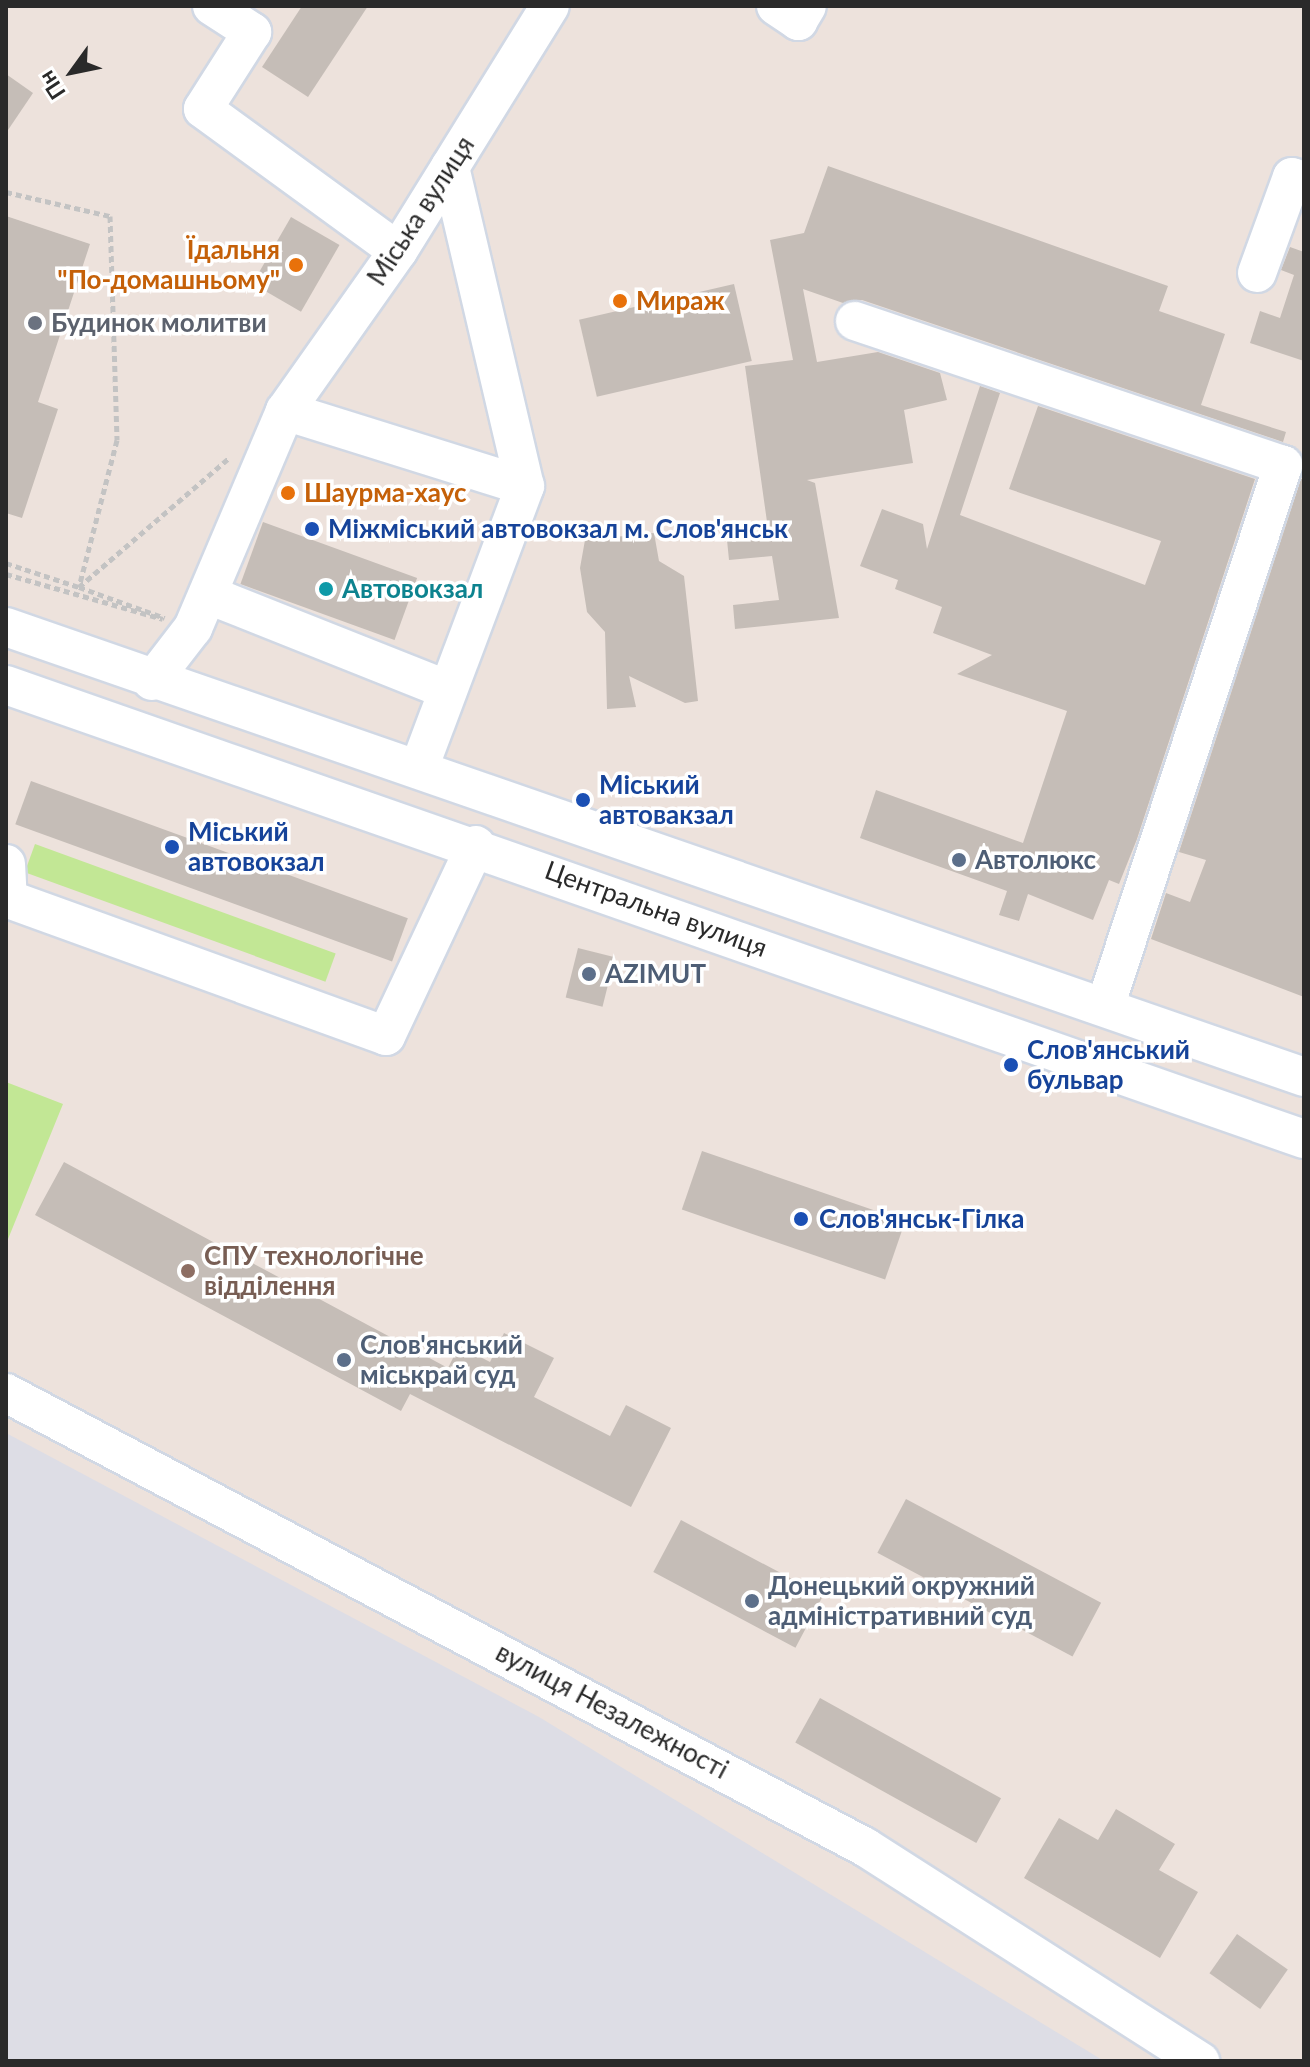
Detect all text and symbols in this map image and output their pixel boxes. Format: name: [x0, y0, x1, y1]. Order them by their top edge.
north arrow: [32, 32, 112, 112]
text: Пн: [32, 66, 71, 105]
street label: Міська вулиця: [361, 131, 481, 291]
place label: Їдальня "По-домашньому": [57, 234, 280, 296]
marker: Їдальня "По-домашньому": [287, 256, 305, 274]
place label: Мираж: [636, 285, 725, 317]
marker: Мираж: [611, 292, 629, 310]
place label: Будинок молитви: [51, 307, 267, 339]
marker: Будинок молитви: [26, 314, 44, 332]
place label: Шаурма-хаус: [304, 477, 466, 509]
marker: Шаурма-хаус: [279, 484, 297, 502]
place label: Міжміський автовокзал м. Слов'янськ: [328, 513, 788, 545]
marker: Міжміський автовокзал м. Слов'янськ: [303, 520, 321, 538]
place label: Автовокзал: [342, 573, 483, 605]
marker: Автовокзал: [317, 580, 335, 598]
place label: Міський автовакзал: [599, 769, 734, 830]
marker: Міський автовакзал: [574, 791, 592, 809]
place label: Міський автовокзал: [188, 816, 325, 878]
marker: Міський автовокзал: [163, 838, 181, 856]
place label: Автолюкс: [975, 844, 1096, 876]
marker: Автолюкс: [950, 851, 968, 869]
street label: Центральна вулиця: [541, 854, 771, 964]
place label: AZIMUT: [605, 958, 706, 990]
marker: AZIMUT: [580, 965, 598, 983]
place label: Слов'янський бульвар: [1027, 1034, 1190, 1096]
marker: Слов'янський бульвар: [1002, 1056, 1020, 1074]
place label: Слов'янськ-Гілка: [819, 1203, 1024, 1235]
marker: Слов'янськ-Гілка: [790, 1208, 812, 1230]
place label: СПУ технологічне відділення: [204, 1240, 424, 1302]
marker: СПУ технологічне відділення: [179, 1262, 197, 1280]
place label: Слов'янський міськрай суд: [360, 1329, 523, 1390]
marker: Слов'янський міськрай суд: [335, 1351, 353, 1369]
place label: Донецький окружний адміністративний суд: [768, 1570, 1035, 1632]
marker: Донецький окружний адміністративний суд: [743, 1592, 761, 1610]
street label: вулиця Незалежності: [491, 1637, 733, 1785]

